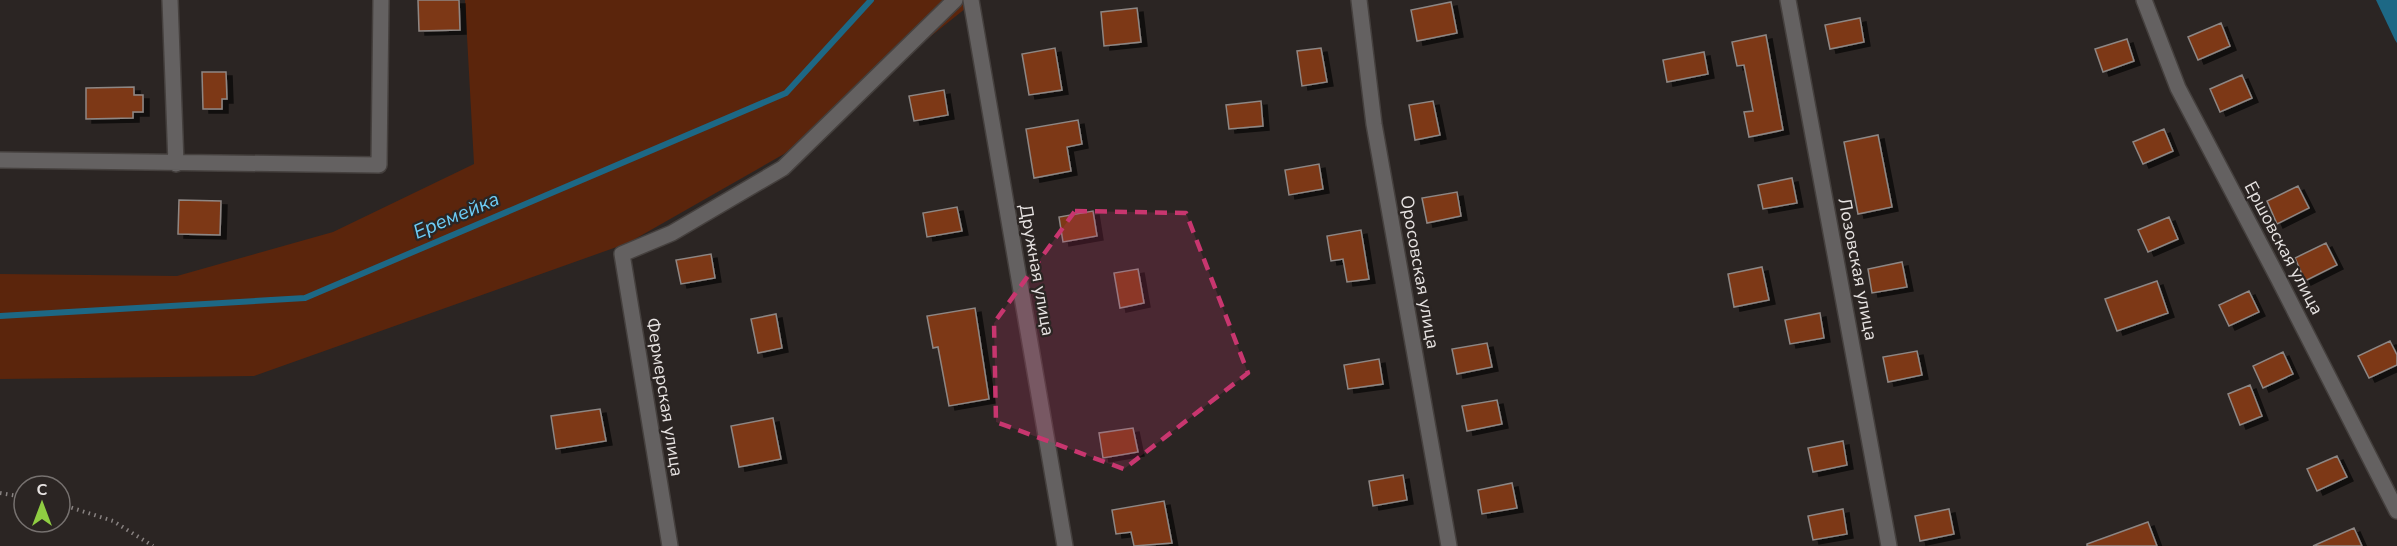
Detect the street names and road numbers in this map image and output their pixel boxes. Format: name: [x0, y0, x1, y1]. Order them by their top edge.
street label: Ершовская улица: [2239, 177, 2329, 319]
street label: Оросовская улица: [1395, 193, 1445, 351]
street label: Лозовская улица: [1832, 196, 1884, 342]
street label: Дружная улица: [1014, 202, 1060, 338]
street label: Фермерская улица: [641, 316, 689, 478]

